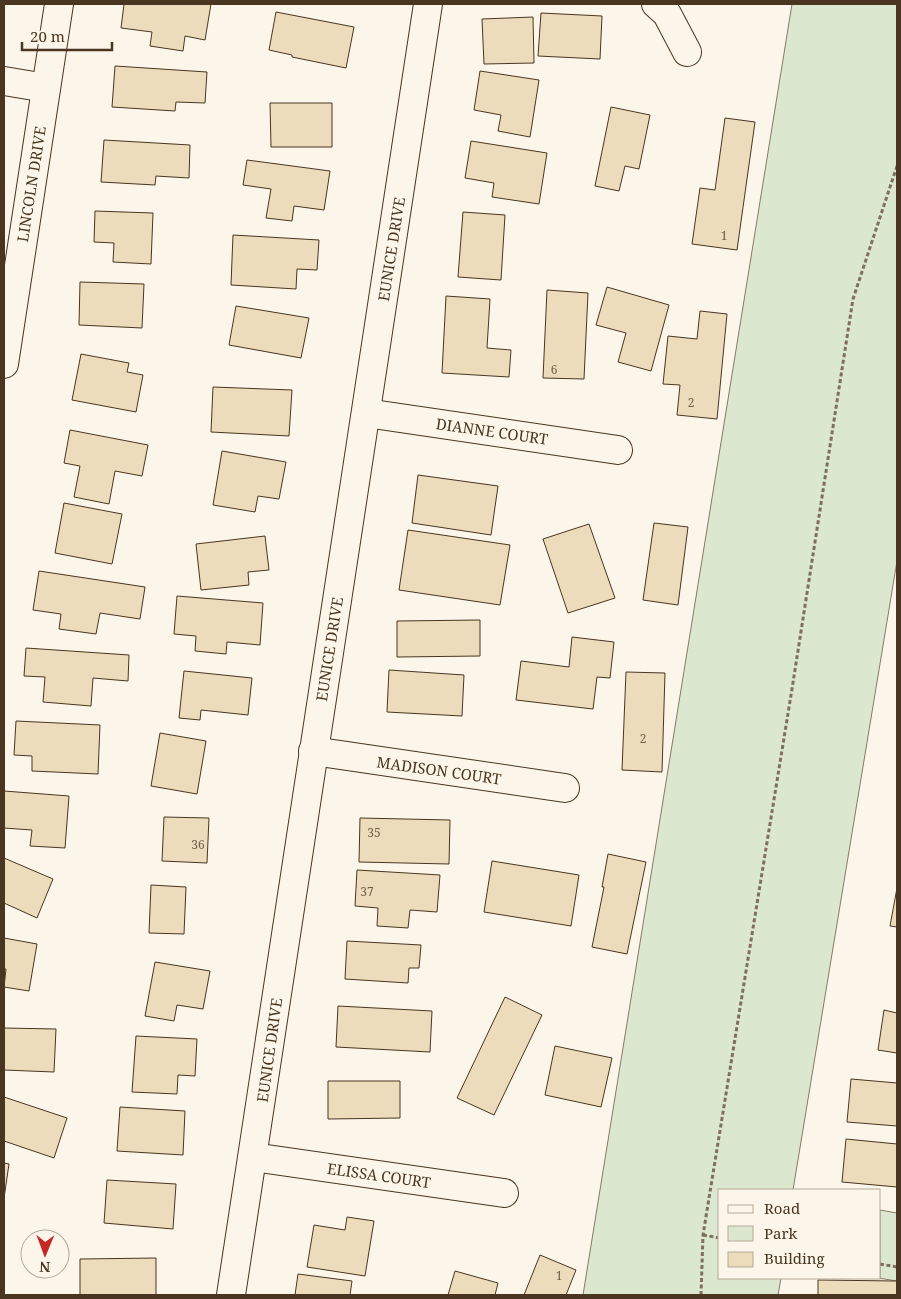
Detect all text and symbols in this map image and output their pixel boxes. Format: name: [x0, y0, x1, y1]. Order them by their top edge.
scale bar: [22, 20, 112, 52]
text: 20 m: [30, 26, 65, 46]
street label: LINCOLN DRIVE: [12, 125, 50, 243]
street label: EUNICE DRIVE: [373, 195, 409, 303]
house number: 1: [721, 227, 727, 244]
house number: 6: [551, 361, 558, 378]
house number: 2: [688, 394, 694, 411]
street label: DIANNE COURT: [435, 413, 549, 449]
street label: EUNICE DRIVE: [311, 595, 347, 703]
house number: 2: [640, 730, 646, 747]
street label: MADISON COURT: [375, 751, 503, 789]
house number: 35: [367, 824, 381, 841]
house number: 36: [191, 836, 205, 853]
house number: 37: [360, 883, 374, 900]
street label: EUNICE DRIVE: [252, 997, 286, 1103]
street label: ELISSA COURT: [326, 1158, 432, 1192]
legend: [718, 1189, 881, 1279]
text: Road: [764, 1198, 800, 1218]
text: Park: [764, 1223, 798, 1243]
north arrow: [20, 1229, 70, 1279]
text: Building: [764, 1248, 825, 1268]
text: N: [39, 1258, 50, 1277]
house number: 1: [556, 1267, 562, 1284]

